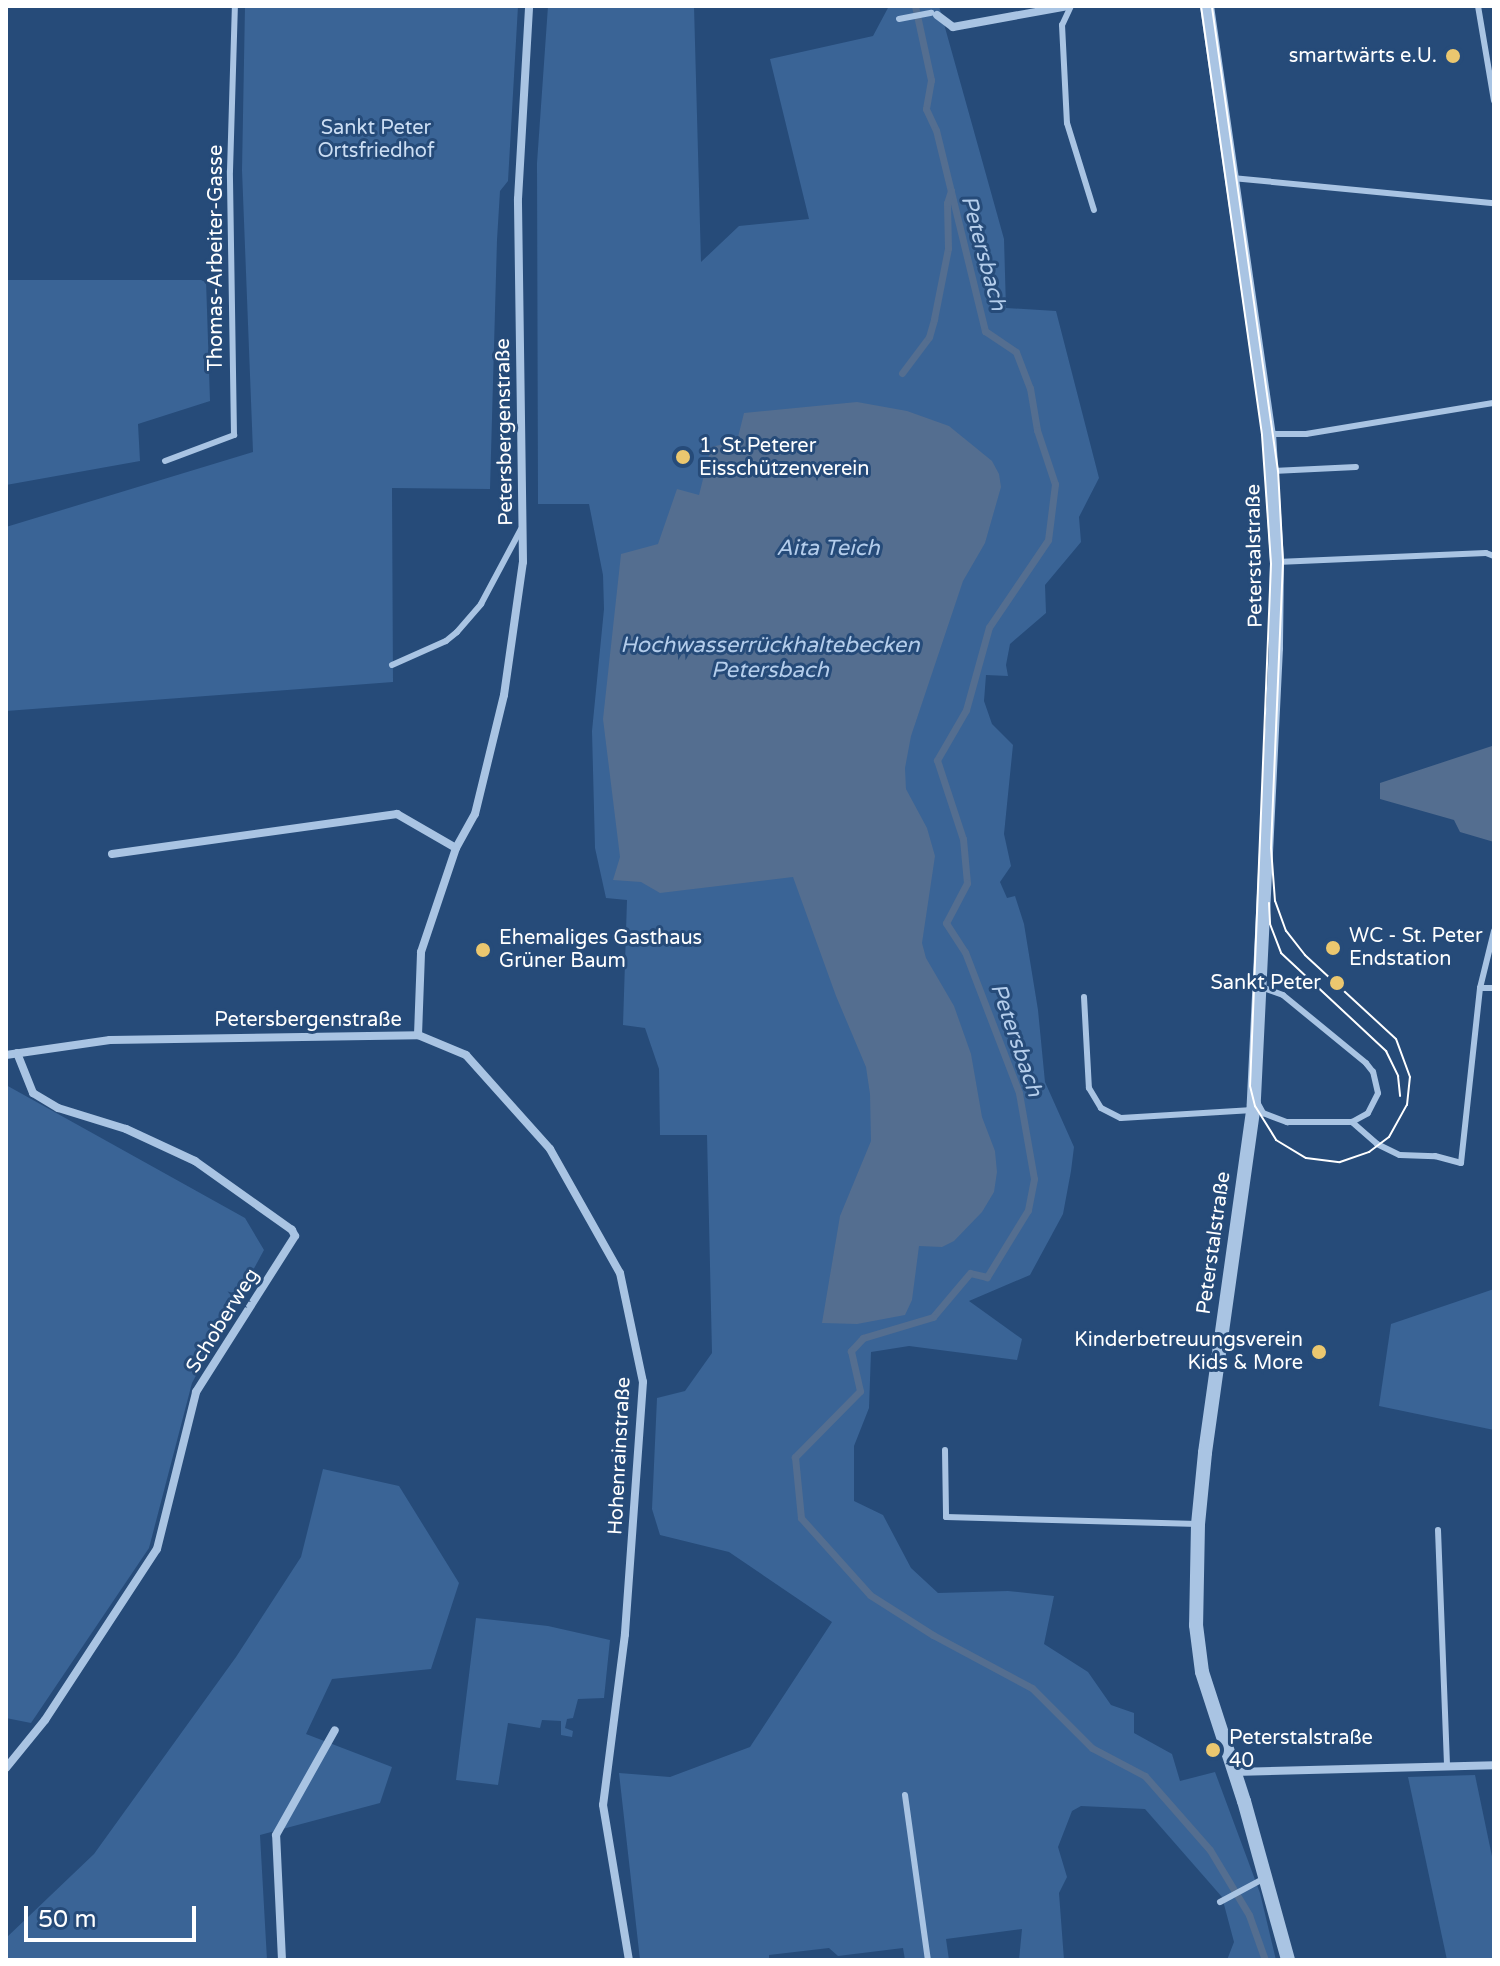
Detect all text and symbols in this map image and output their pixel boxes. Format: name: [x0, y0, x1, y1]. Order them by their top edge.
place label: smartwärts e.U.: [1289, 44, 1437, 68]
marker: smartwärts e.U.: [1444, 47, 1462, 65]
park label: Sankt Peter Ortsfriedhof: [317, 116, 435, 163]
street label: Thomas-Arbeiter-Gasse: [204, 145, 228, 371]
water label: Petersbach: [955, 193, 1011, 313]
street label: Petersbergenstraße: [491, 338, 519, 526]
place label: 1. St.Peterer Eisschützenverein: [699, 434, 869, 481]
marker: 1. St.Peterer Eisschützenverein: [674, 448, 692, 466]
street label: Peterstalstraße: [1242, 484, 1268, 628]
water label: Aita Teich: [776, 536, 880, 562]
water label: Hochwasserrückhaltebecken Petersbach: [620, 632, 920, 684]
place label: WC - St. Peter Endstation: [1349, 924, 1483, 971]
place label: Ehemaliges Gasthaus Grüner Baum: [499, 926, 702, 973]
marker: WC - St. Peter Endstation: [1324, 939, 1342, 957]
marker: Ehemaliges Gasthaus Grüner Baum: [474, 941, 492, 959]
place label: Sankt Peter: [1211, 971, 1321, 995]
marker: Sankt Peter: [1328, 974, 1346, 992]
water label: Petersbach: [984, 980, 1048, 1100]
street label: Petersbergenstraße: [214, 1008, 402, 1032]
street label: Peterstalstraße: [1192, 1170, 1236, 1316]
street label: Schoberweg: [181, 1264, 265, 1378]
place label: Kinderbetreuungsverein Kids & More: [1074, 1328, 1303, 1375]
marker: Kinderbetreuungsverein Kids & More: [1310, 1343, 1328, 1361]
street label: Hohenrainstraße: [604, 1376, 636, 1536]
place label: Peterstalstraße 40: [1229, 1726, 1373, 1773]
marker: Peterstalstraße 40: [1204, 1741, 1222, 1759]
scale bar: [28, 1890, 200, 1940]
text: 50 m: [38, 1905, 96, 1934]

